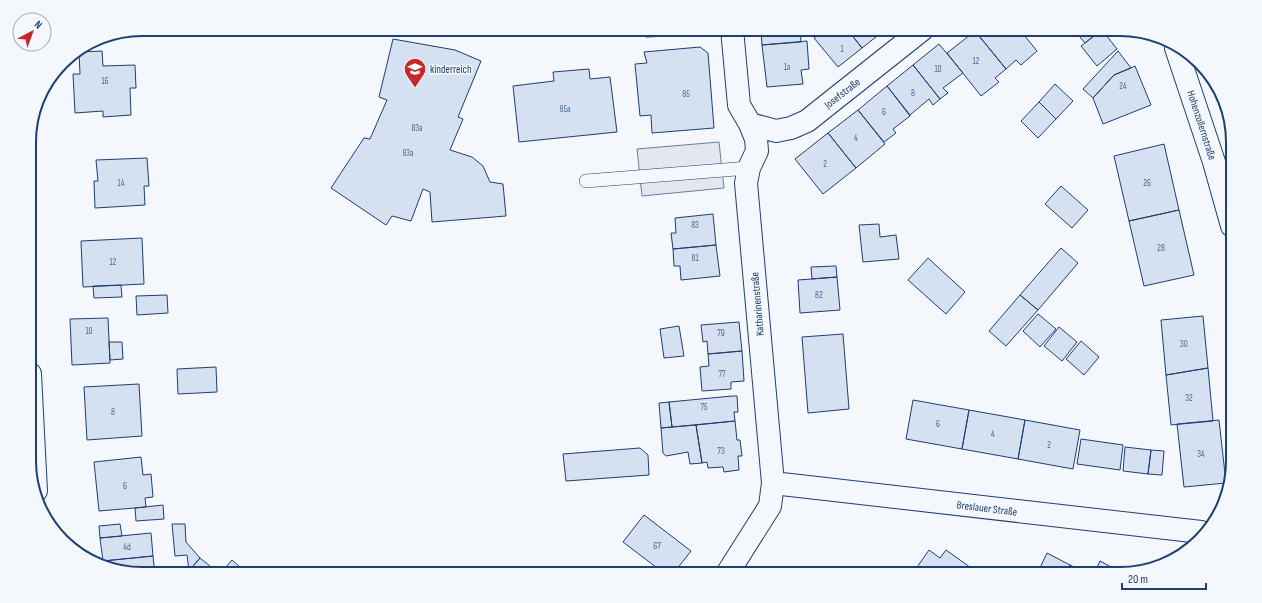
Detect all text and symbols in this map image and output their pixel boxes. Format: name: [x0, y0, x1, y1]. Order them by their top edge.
north arrow: [12, 12, 52, 52]
text: N: [32, 18, 45, 32]
house number: 1: [840, 44, 844, 55]
school or university icon: kinderreich: [402, 56, 428, 89]
house number: 12: [973, 56, 980, 67]
house number: 1a: [784, 62, 790, 73]
place label: kinderreich: [430, 63, 472, 76]
house number: 10: [934, 64, 942, 75]
street label: Josefstraße: [821, 75, 863, 112]
house number: 16: [101, 76, 109, 87]
house number: 24: [1119, 81, 1127, 92]
house number: 8: [911, 88, 915, 99]
house number: 85: [682, 89, 690, 100]
street label: Hohenzollernstraße: [1184, 89, 1219, 162]
house number: 85a: [559, 104, 571, 115]
house number: 6: [882, 107, 886, 118]
house number: 83a: [411, 123, 423, 134]
house number: 4: [854, 133, 858, 144]
house number: 83a: [402, 148, 414, 159]
house number: 2: [823, 159, 827, 170]
house number: 14: [118, 178, 125, 189]
house number: 26: [1143, 178, 1151, 189]
house number: 83: [691, 220, 699, 231]
house number: 28: [1157, 243, 1165, 254]
house number: 81: [691, 253, 699, 264]
house number: 12: [110, 257, 117, 268]
street label: Katharinenstraße: [748, 271, 767, 336]
house number: 82: [815, 290, 823, 301]
house number: 10: [85, 326, 93, 337]
house number: 79: [717, 328, 725, 339]
house number: 30: [1180, 339, 1188, 350]
house number: 77: [718, 369, 726, 380]
house number: 32: [1185, 393, 1193, 404]
house number: 75: [700, 402, 708, 413]
house number: 8: [111, 407, 115, 418]
house number: 6: [936, 419, 940, 430]
house number: 4: [991, 429, 995, 440]
house number: 2: [1047, 440, 1051, 451]
house number: 73: [717, 446, 725, 457]
house number: 34: [1197, 449, 1205, 460]
house number: 6: [123, 481, 127, 492]
street label: Breslauer Straße: [956, 498, 1018, 519]
house number: 67: [653, 541, 661, 552]
house number: 4d: [123, 542, 131, 553]
scale bar: [1122, 565, 1206, 591]
text: 20 m: [1128, 572, 1148, 587]

